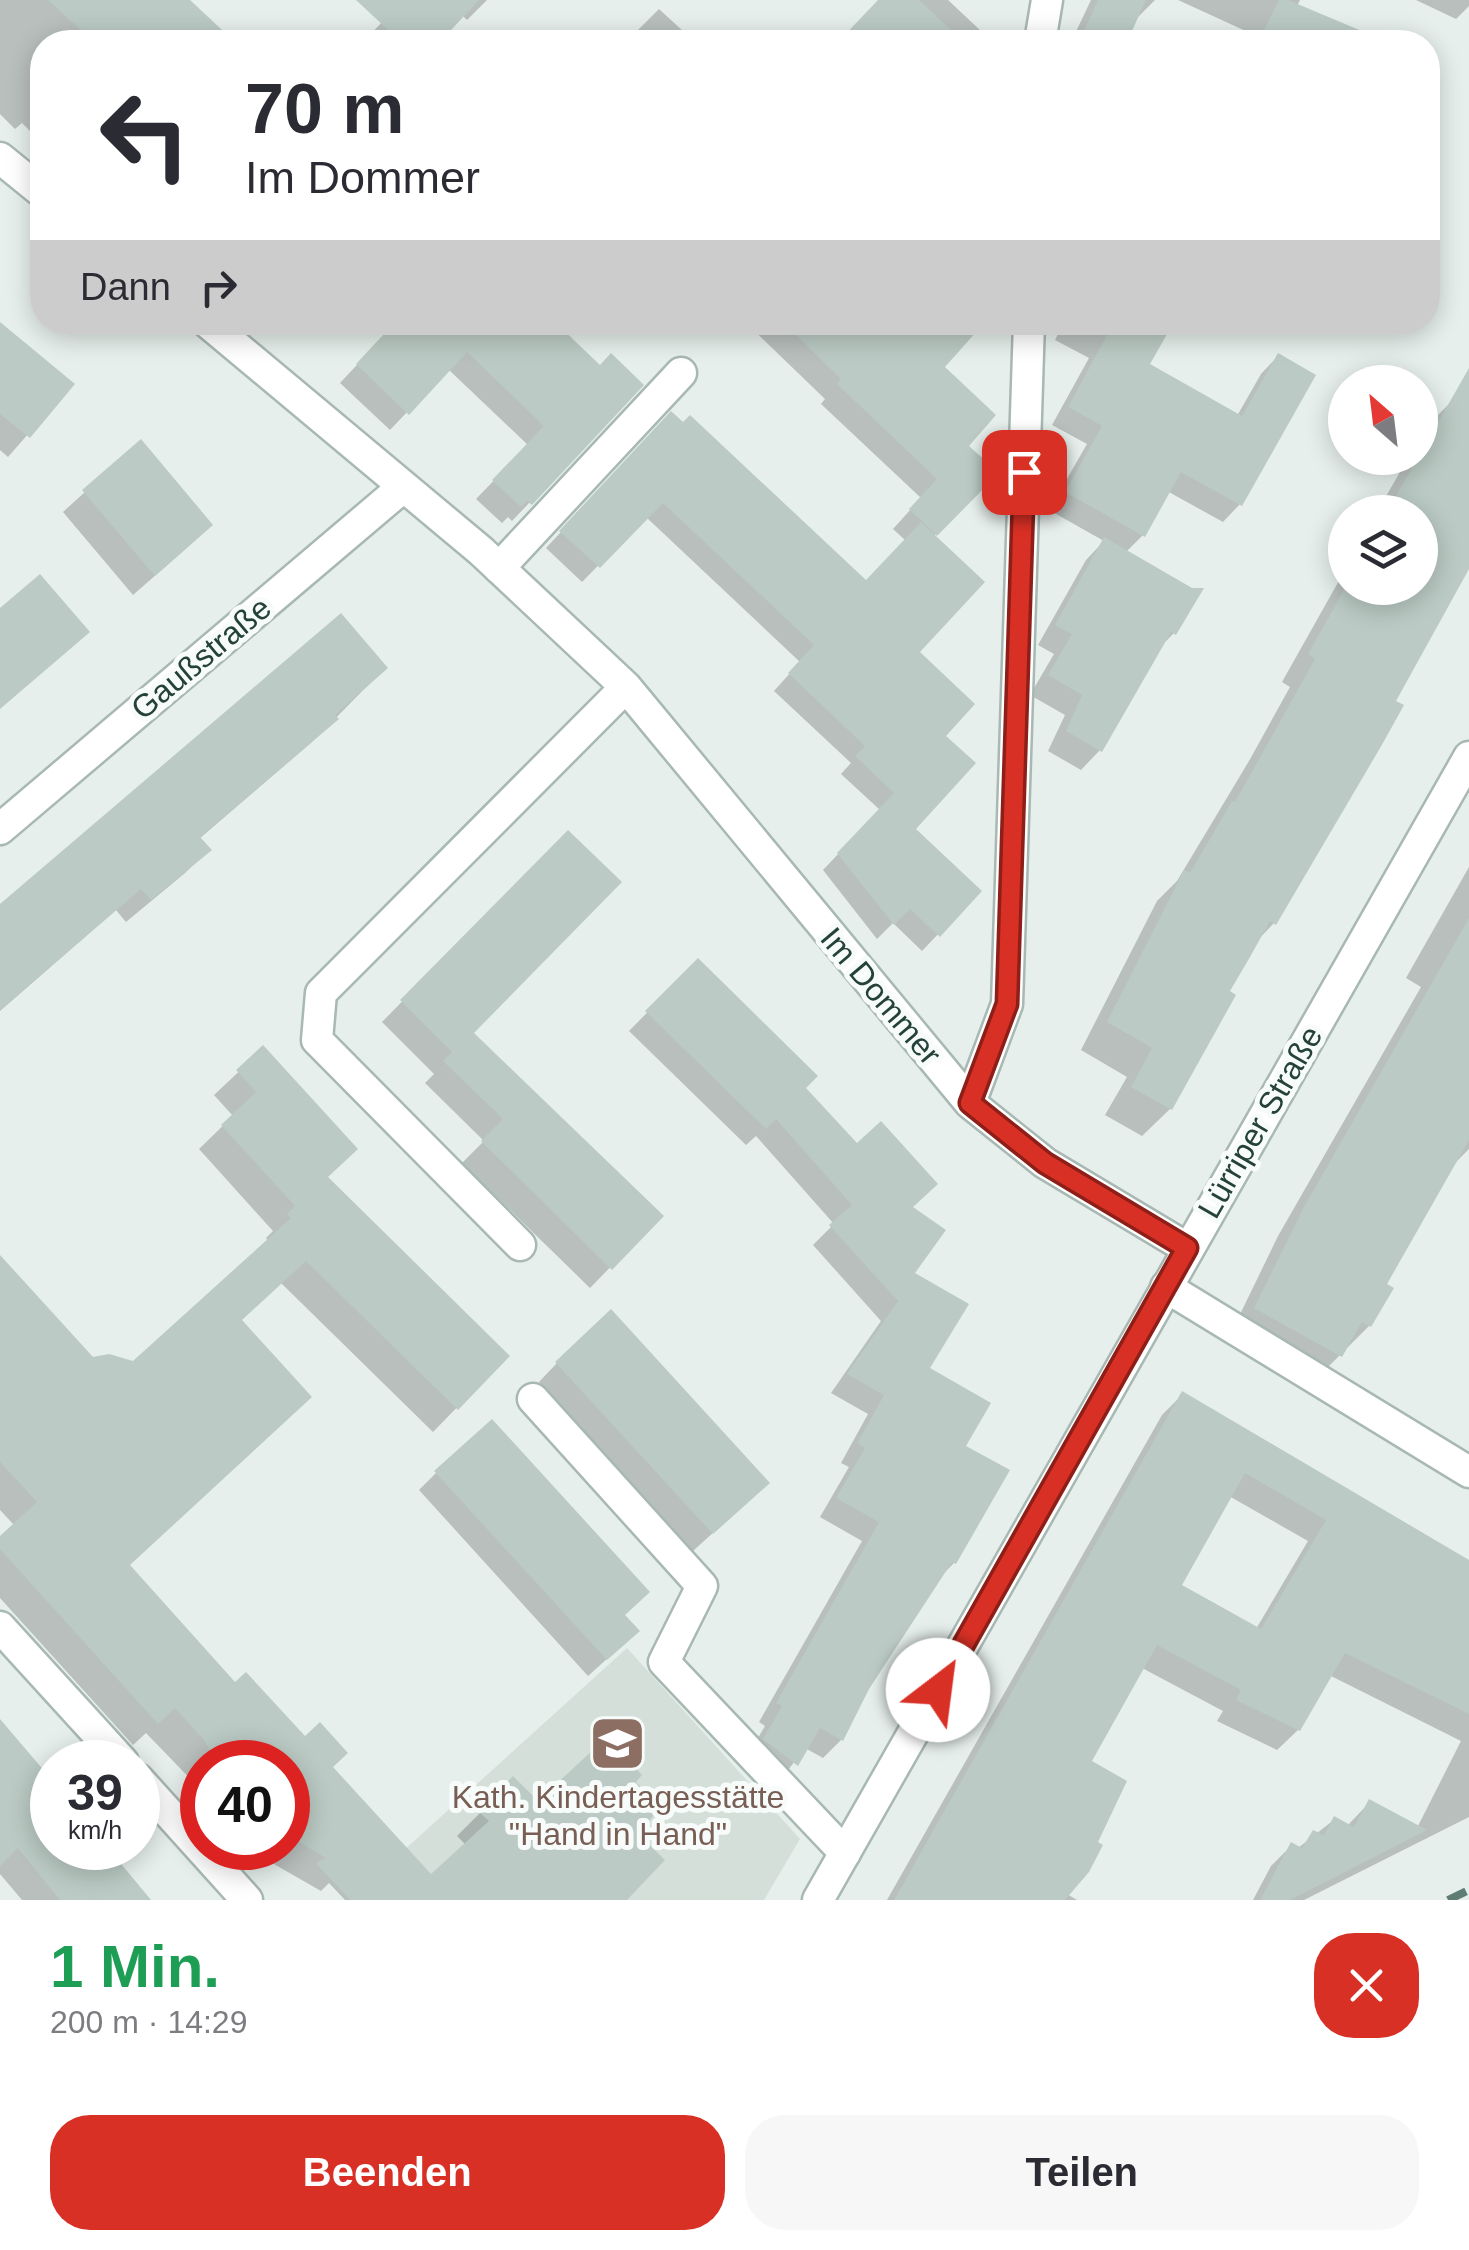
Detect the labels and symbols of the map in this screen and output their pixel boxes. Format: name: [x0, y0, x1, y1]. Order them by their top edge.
north arrow: [1328, 365, 1438, 475]
pin: [982, 430, 1067, 515]
street label: Gaußstraße: [124, 589, 278, 727]
street label: Im Dommer: [814, 920, 949, 1072]
street label: Lürriper Straße: [1191, 1020, 1329, 1224]
position arrow: [886, 1638, 990, 1742]
school or university icon: Kath. Kindertagesstätte "Hand in Hand": [588, 1713, 648, 1773]
speed limit sign: 40: [180, 1740, 310, 1870]
place label: Kath. Kindertagesstätte "Hand in Hand": [452, 1779, 784, 1852]

